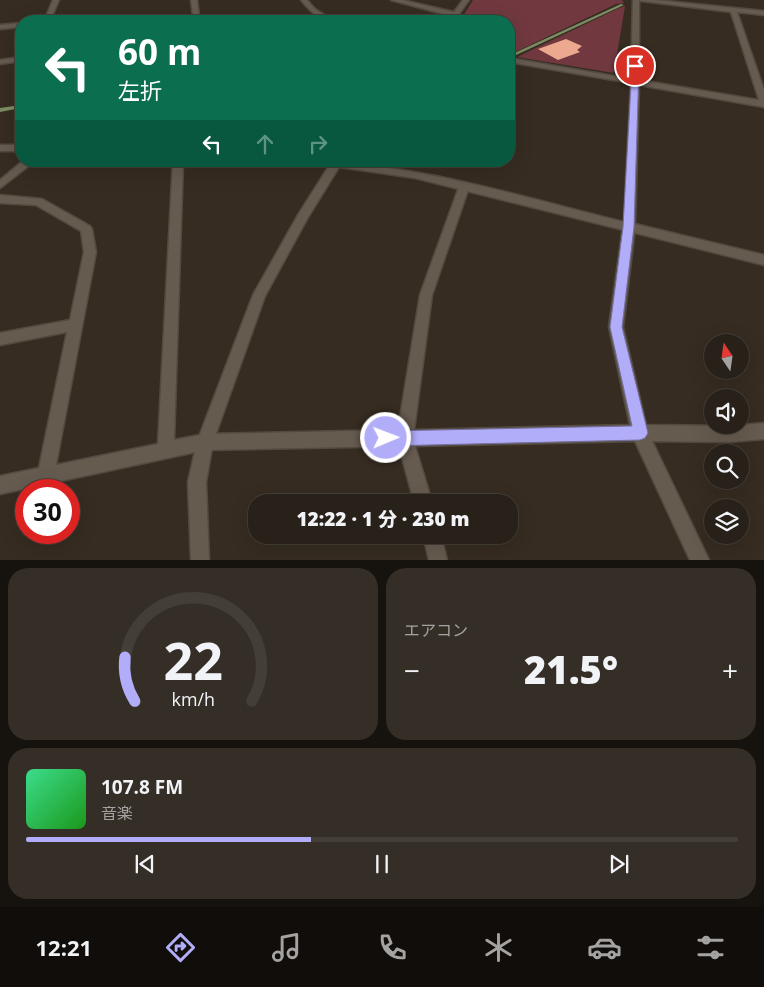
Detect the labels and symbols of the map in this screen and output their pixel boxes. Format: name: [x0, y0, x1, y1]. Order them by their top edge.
pin: [614, 45, 656, 87]
north arrow: [704, 334, 749, 379]
position arrow: [359, 411, 411, 463]
speed limit sign: 30: [15, 479, 80, 544]

